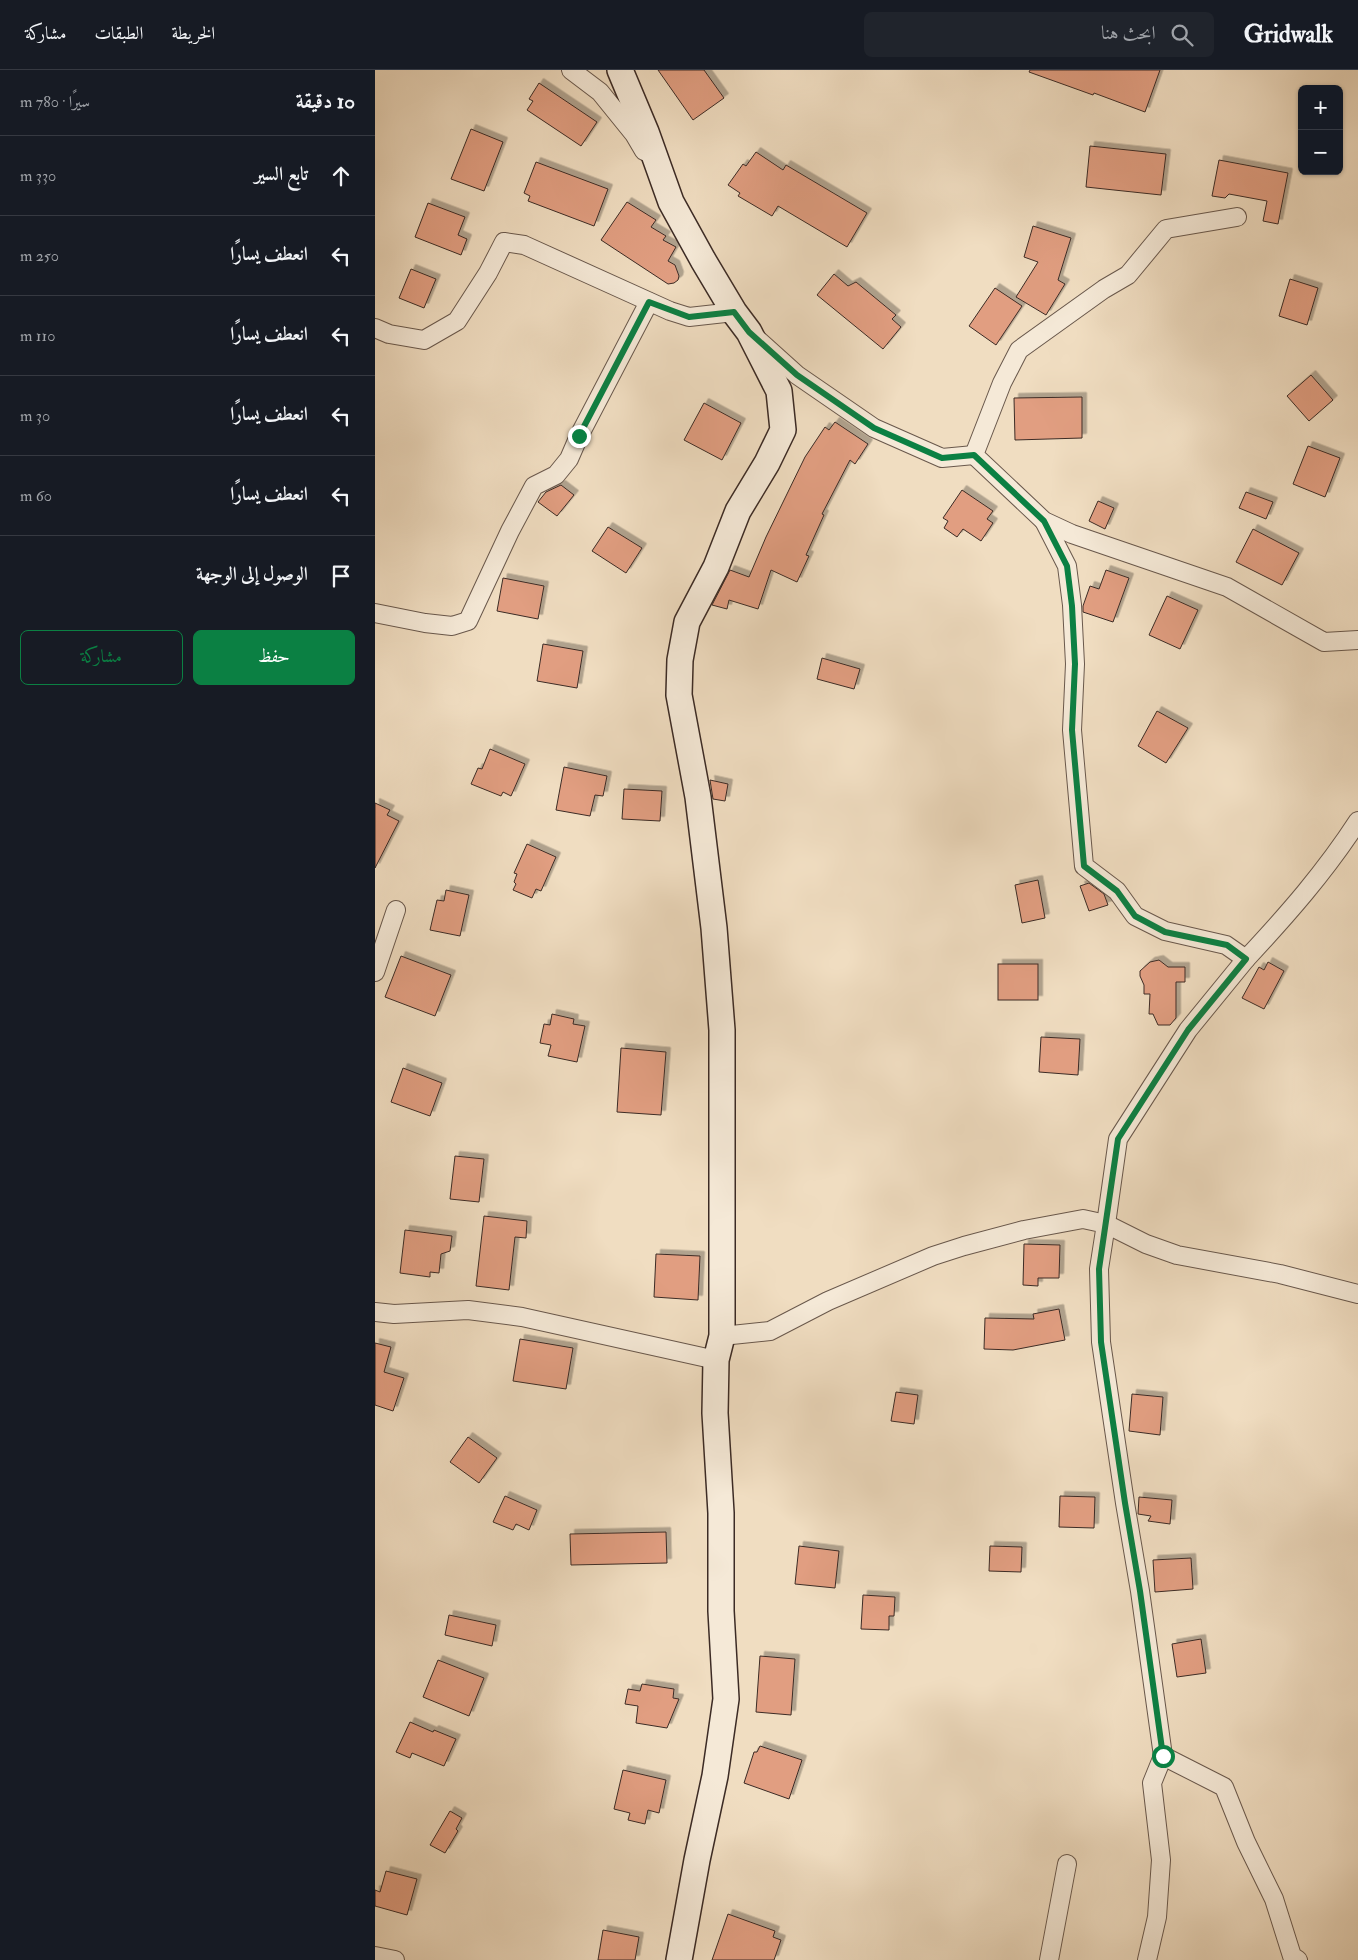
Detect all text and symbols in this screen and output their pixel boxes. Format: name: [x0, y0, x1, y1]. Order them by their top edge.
search box: [864, 12, 1214, 57]
text: Gridwalk: [1244, 19, 1333, 50]
text: ابحث هنا: [1101, 21, 1156, 45]
icon: search: [1168, 21, 1196, 49]
text: مشاركة: [25, 22, 66, 45]
text: الطبقات: [94, 22, 143, 45]
text: الخريطة: [171, 22, 215, 45]
map controls: [1298, 85, 1343, 175]
button: +: [1298, 85, 1343, 130]
text: 10 دقيقة: [296, 88, 355, 115]
text: سيرًا · 780 m: [20, 92, 90, 112]
button: −: [1298, 130, 1343, 175]
text: تابع السير: [254, 162, 308, 186]
icon: ahead: [327, 162, 355, 190]
text: 330 m: [20, 166, 56, 186]
text: انعطف يسارًا: [230, 242, 308, 266]
icon: left: [327, 242, 355, 270]
text: 250 m: [20, 246, 59, 266]
text: انعطف يسارًا: [230, 322, 308, 346]
icon: left: [327, 322, 355, 350]
text: 110 m: [20, 326, 55, 346]
text: انعطف يسارًا: [230, 402, 308, 426]
icon: left: [327, 402, 355, 430]
text: 30 m: [20, 406, 50, 426]
route end: [568, 425, 591, 448]
text: انعطف يسارًا: [230, 482, 308, 506]
icon: left: [327, 482, 355, 510]
text: 60 m: [20, 486, 52, 506]
text: الوصول إلى الوجهة: [196, 562, 308, 586]
icon: arrive: [327, 562, 355, 590]
button: مشاركة: [20, 630, 183, 685]
button: حفظ: [193, 630, 355, 685]
route start: [1152, 1745, 1175, 1768]

